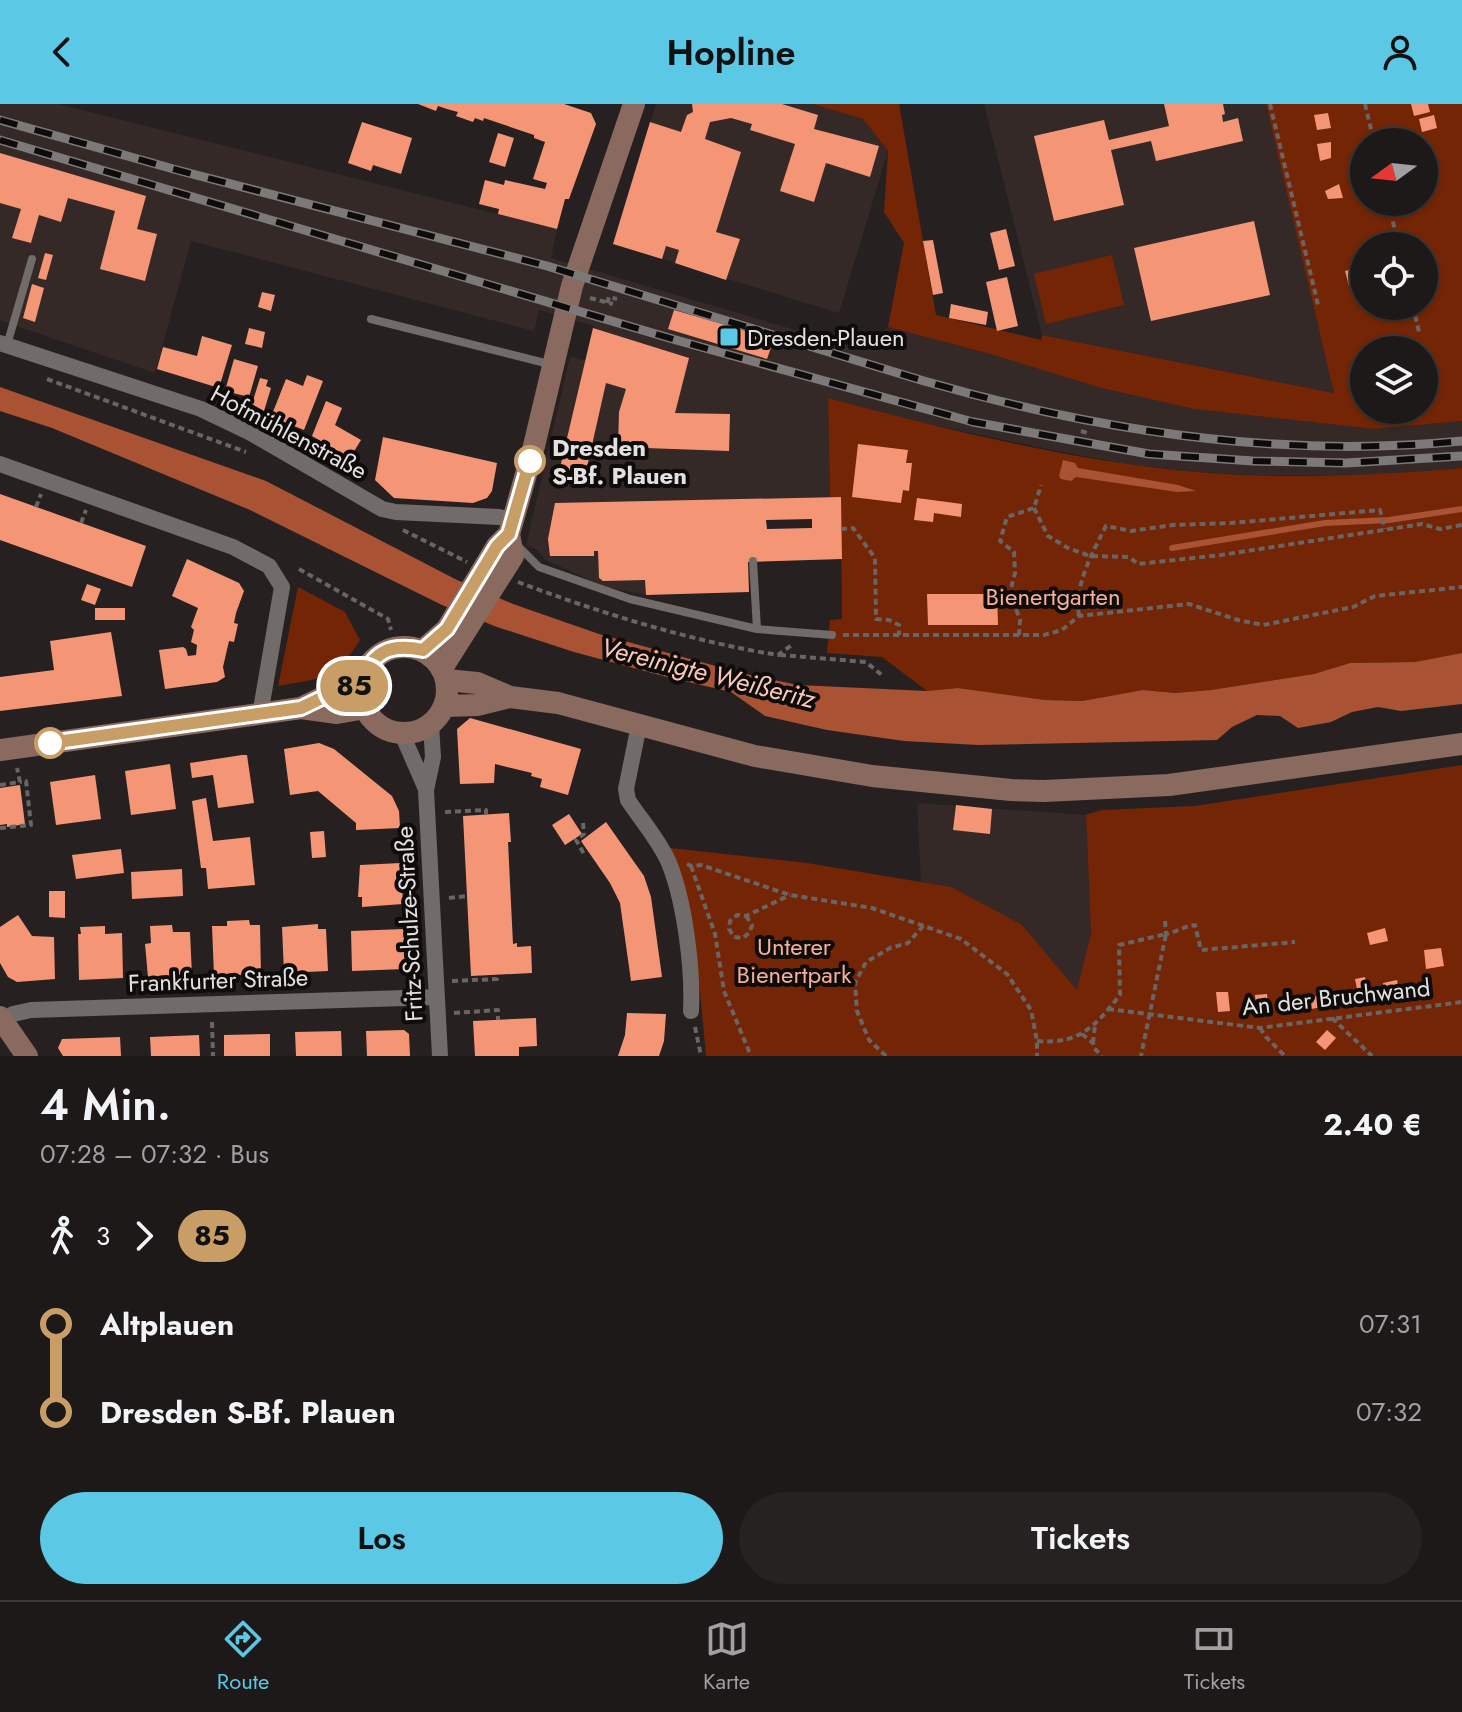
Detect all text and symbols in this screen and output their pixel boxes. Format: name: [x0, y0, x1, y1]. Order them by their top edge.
text: Hopline: [666, 26, 796, 78]
icon: back: [40, 30, 84, 74]
icon: person: [1378, 30, 1422, 74]
north arrow: [1350, 128, 1438, 216]
map controls: [1350, 128, 1438, 424]
button: locate: [1350, 232, 1438, 320]
place label: Dresden-Plauen: [747, 320, 905, 355]
marker: Dresden-Plauen: [718, 326, 740, 348]
button: layers: [1350, 336, 1438, 424]
street label: Hofmühlenstraße: [205, 376, 373, 488]
place label: Dresden S-Bf. Plauen: [552, 430, 687, 493]
marker: Dresden S-Bf. Plauen: [515, 446, 545, 476]
park label: Bienertgarten: [985, 579, 1121, 614]
water label: Vereinigte Weißeritz: [597, 628, 820, 718]
line badge: 85: [318, 660, 390, 712]
text: 85: [336, 665, 372, 706]
unlabelled marker: [35, 728, 65, 758]
street label: Fritz-Schulze-Straße: [386, 825, 432, 1023]
park label: Unterer Bienertpark: [737, 929, 852, 992]
street label: Frankfurter Straße: [127, 959, 309, 1001]
street label: An der Bruchwand: [1240, 970, 1432, 1024]
text: 4 Min.: [40, 1073, 171, 1137]
text: 2.40 €: [1323, 1103, 1422, 1146]
text: 07:28 – 07:32 · Bus: [40, 1135, 269, 1173]
icon: walk: [40, 1214, 84, 1258]
icon: forward: [122, 1214, 166, 1258]
text: 85: [194, 1215, 230, 1256]
text: 3: [96, 1217, 110, 1255]
text: Altplauen: [100, 1303, 234, 1346]
text: 07:31: [1359, 1305, 1422, 1343]
text: Dresden S-Bf. Plauen: [100, 1391, 396, 1434]
text: 07:32: [1356, 1393, 1422, 1431]
button: Los: [40, 1492, 723, 1584]
button: Tickets: [739, 1492, 1422, 1584]
tab: Route: [217, 1617, 269, 1697]
tab: Karte: [703, 1617, 750, 1697]
tab: Tickets: [1184, 1617, 1245, 1697]

